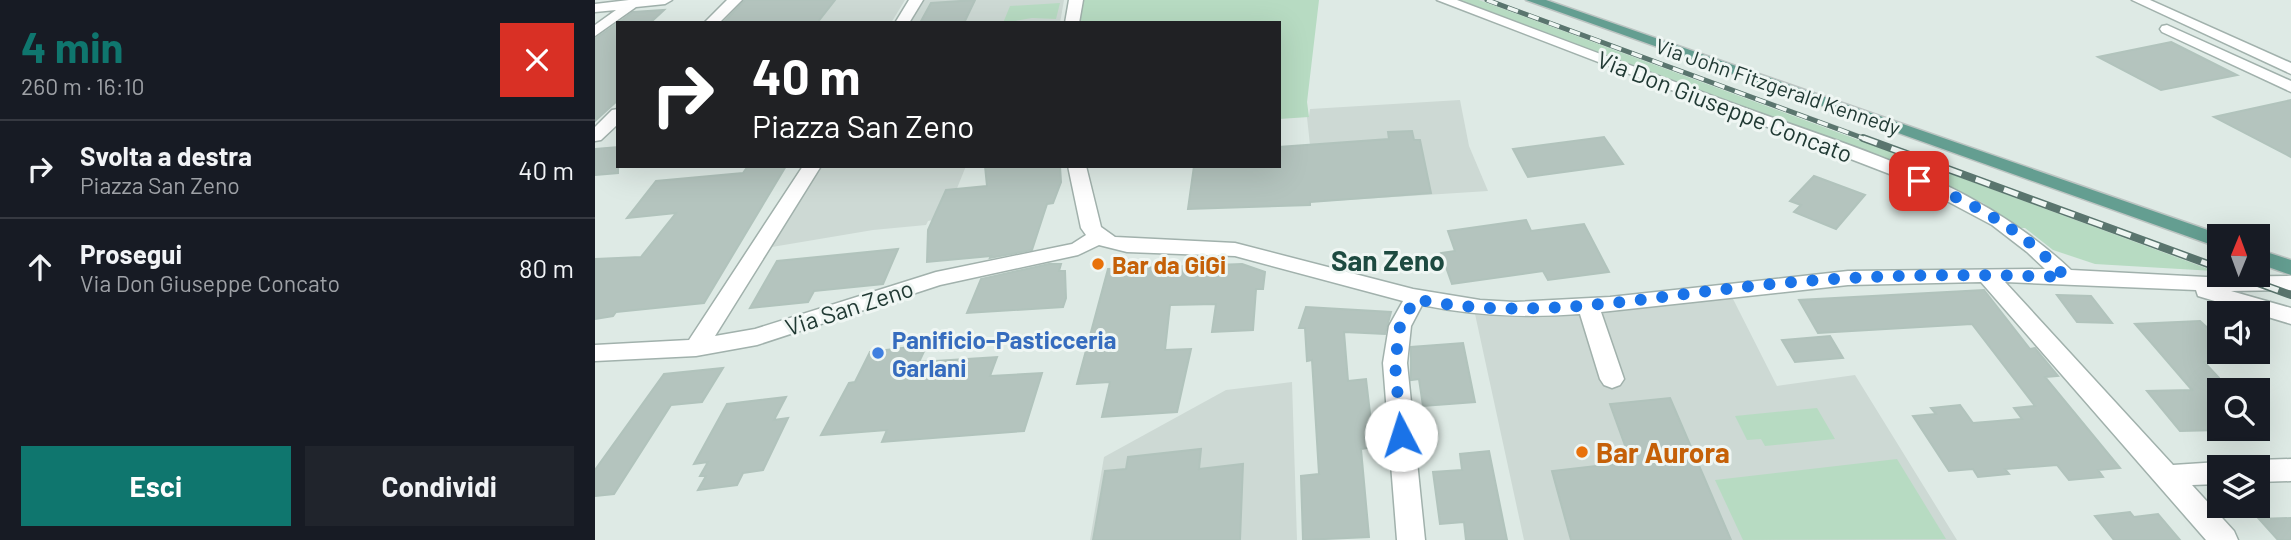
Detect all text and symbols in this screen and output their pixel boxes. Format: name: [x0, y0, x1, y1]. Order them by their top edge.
text: 4 min: [21, 21, 124, 71]
button: close: [500, 23, 574, 97]
street label: Via John Fitzgerald Kennedy: [1652, 32, 1904, 140]
street label: Via Don Giuseppe Concato: [1593, 44, 1857, 168]
text: 40 m: [752, 46, 860, 105]
icon: right: [637, 49, 728, 140]
text: 260 m · 16:10: [21, 72, 145, 100]
text: Piazza San Zeno: [752, 106, 974, 144]
text: Svolta a destra: [80, 140, 252, 171]
icon: right: [21, 150, 59, 188]
pin: [1889, 151, 1949, 211]
text: 40 m: [518, 154, 574, 185]
icon: arrive: [1900, 162, 1938, 200]
text: Piazza San Zeno: [80, 171, 240, 199]
north arrow: [2207, 224, 2270, 287]
map controls: [2207, 224, 2270, 518]
text: Prosegui: [80, 238, 182, 269]
district label: San Zeno: [1331, 243, 1445, 277]
icon: ahead: [21, 248, 59, 286]
place label: Bar da GiGi: [1112, 250, 1226, 279]
text: 80 m: [519, 252, 574, 283]
marker: Bar da GiGi: [1090, 256, 1106, 272]
text: Via Don Giuseppe Concato: [80, 269, 340, 297]
street label: Via San Zeno: [781, 273, 917, 341]
button: sound: [2207, 301, 2270, 364]
place label: Panificio-Pasticceria Garlani: [892, 325, 1116, 382]
marker: Panificio-Pasticceria Garlani: [870, 345, 886, 361]
button: search: [2207, 378, 2270, 441]
position arrow: [1364, 398, 1438, 472]
place label: Bar Aurora: [1596, 435, 1730, 469]
marker: Bar Aurora: [1574, 444, 1590, 460]
button: Esci: [21, 446, 291, 526]
button: Condividi: [305, 446, 574, 526]
button: layers: [2207, 455, 2270, 518]

